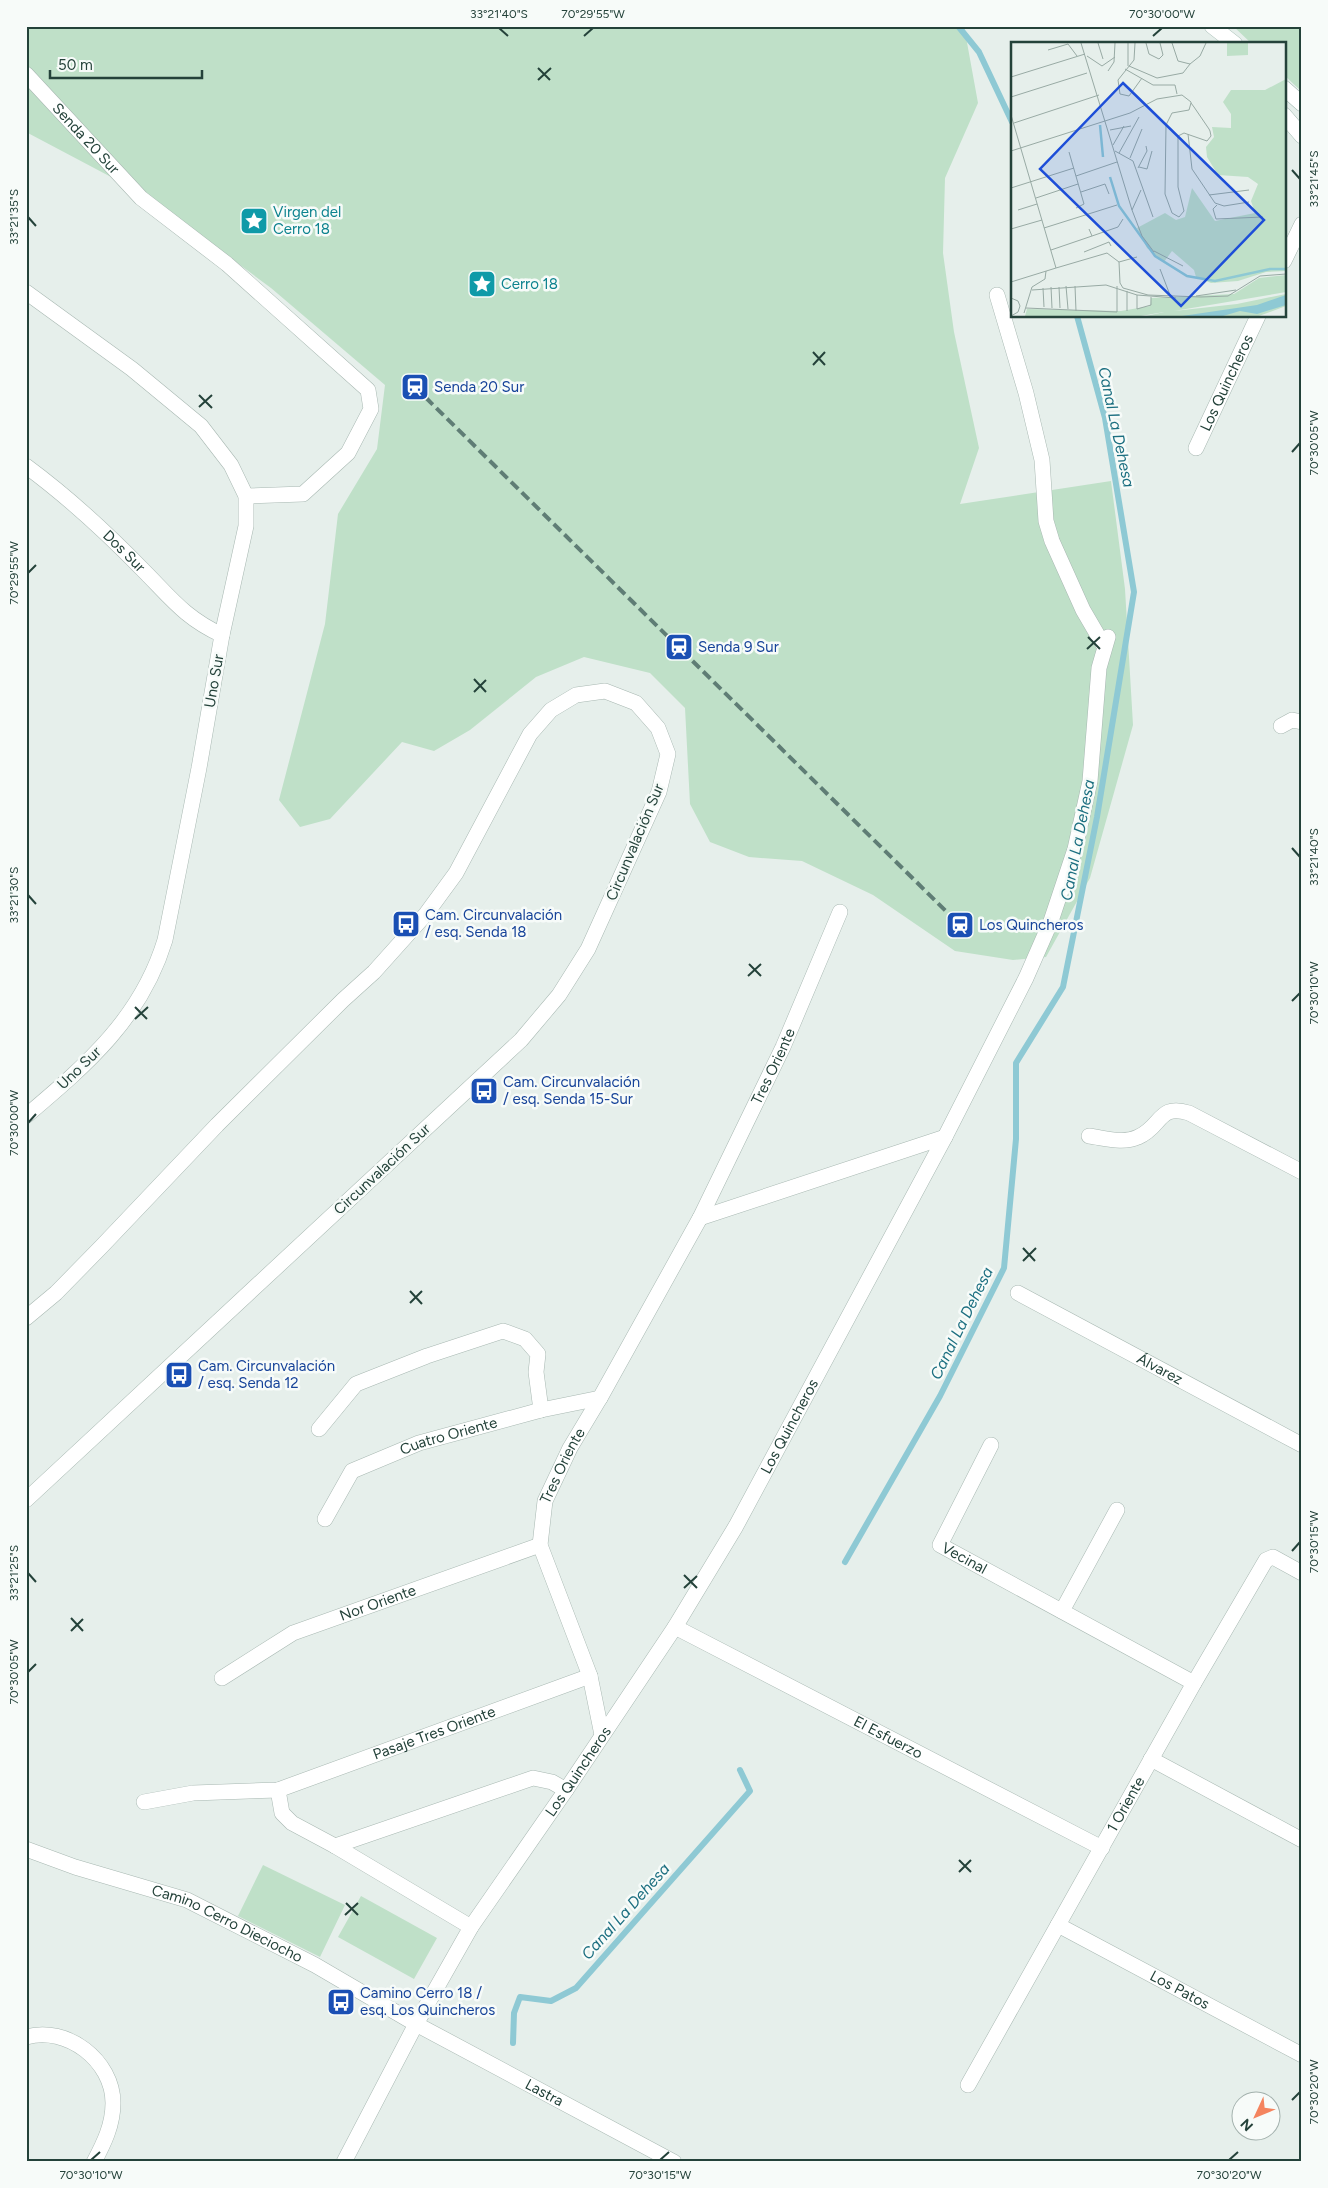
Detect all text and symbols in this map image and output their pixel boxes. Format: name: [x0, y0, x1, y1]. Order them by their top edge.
text: 33°21'40"S: [470, 7, 528, 21]
text: 70°29'55"W: [561, 7, 625, 21]
text: 70°30'00"W: [1129, 7, 1195, 21]
inset map: [1011, 42, 1286, 318]
scale bar: [50, 48, 202, 80]
text: 50 m: [58, 56, 93, 74]
street label: Senda 20 Sur: [49, 99, 123, 178]
text: 33°21'45"S: [1307, 150, 1321, 208]
text: 33°21'35"S: [7, 189, 21, 245]
place label: Virgen del Cerro 18: [273, 203, 341, 238]
place icon: Virgen del Cerro 18: [239, 206, 269, 236]
place icon: Cerro 18: [467, 269, 497, 299]
place label: Cerro 18: [501, 275, 558, 293]
street label: Los Quincheros: [1196, 332, 1257, 434]
water label: Canal La Dehesa: [1094, 365, 1139, 489]
station icon: Senda 20 Sur: [400, 372, 430, 402]
place label: Senda 20 Sur: [434, 378, 524, 396]
text: 70°30'05"W: [1307, 410, 1321, 476]
street label: Dos Sur: [99, 526, 149, 576]
text: 70°29'55"W: [7, 541, 21, 605]
station icon: Senda 9 Sur: [664, 632, 694, 662]
place label: Senda 9 Sur: [698, 638, 779, 656]
street label: Uno Sur: [200, 653, 228, 709]
water label: Canal La Dehesa: [1056, 778, 1099, 902]
street label: Circunvalación Sur: [602, 781, 668, 903]
text: 33°21'40"S: [1307, 828, 1321, 886]
text: 33°21'30"S: [7, 867, 21, 923]
place label: Cam. Circunvalación / esq. Senda 18: [425, 906, 562, 941]
bus stop icon: Cam. Circunvalación / esq. Senda 18: [391, 909, 421, 939]
station icon: Los Quincheros: [945, 910, 975, 940]
place label: Los Quincheros: [979, 916, 1084, 934]
text: 70°30'10"W: [1307, 961, 1321, 1025]
street label: Tres Oriente: [748, 1026, 799, 1107]
street label: Uno Sur: [53, 1043, 105, 1093]
place label: Cam. Circunvalación / esq. Senda 15-Sur: [503, 1073, 640, 1108]
bus stop icon: Cam. Circunvalación / esq. Senda 15-Sur: [469, 1076, 499, 1106]
text: 70°30'00"W: [7, 1090, 21, 1156]
street label: Circunvalación Sur: [330, 1120, 434, 1218]
water label: Canal La Dehesa: [926, 1264, 997, 1383]
street label: Álvarez: [1134, 1349, 1186, 1389]
place label: Cam. Circunvalación / esq. Senda 12: [198, 1357, 335, 1392]
bus stop icon: Cam. Circunvalación / esq. Senda 12: [164, 1360, 194, 1390]
street label: Los Quincheros: [757, 1376, 822, 1477]
street label: Cuatro Oriente: [397, 1413, 499, 1459]
street label: Tres Oriente: [536, 1425, 589, 1506]
text: 70°30'15"W: [1307, 1510, 1321, 1573]
street label: Vecinal: [939, 1539, 990, 1578]
text: 33°21'25"S: [7, 1545, 21, 1601]
street label: Nor Oriente: [337, 1581, 418, 1625]
text: 70°30'05"W: [7, 1639, 21, 1705]
street label: Pasaje Tres Oriente: [370, 1702, 498, 1764]
street label: El Esfuerzo: [851, 1712, 926, 1763]
street label: Los Quincheros: [541, 1723, 615, 1820]
street label: 1 Oriente: [1103, 1774, 1148, 1835]
water label: Canal La Dehesa: [577, 1859, 674, 1963]
street label: Camino Cerro Dieciocho: [150, 1881, 306, 1966]
street label: Los Patos: [1147, 1967, 1213, 2013]
place label: Camino Cerro 18 / esq. Los Quincheros: [360, 1984, 495, 2019]
bus stop icon: Camino Cerro 18 / esq. Los Quincheros: [326, 1987, 356, 2017]
text: 70°30'20"W: [1307, 2059, 1321, 2124]
street label: Lastra: [522, 2075, 567, 2110]
north arrow: [1230, 2090, 1280, 2140]
text: N: [1237, 2115, 1257, 2134]
text: 70°30'10"W: [59, 2168, 123, 2182]
text: 70°30'15"W: [629, 2168, 692, 2182]
text: 70°30'20"W: [1197, 2168, 1262, 2182]

